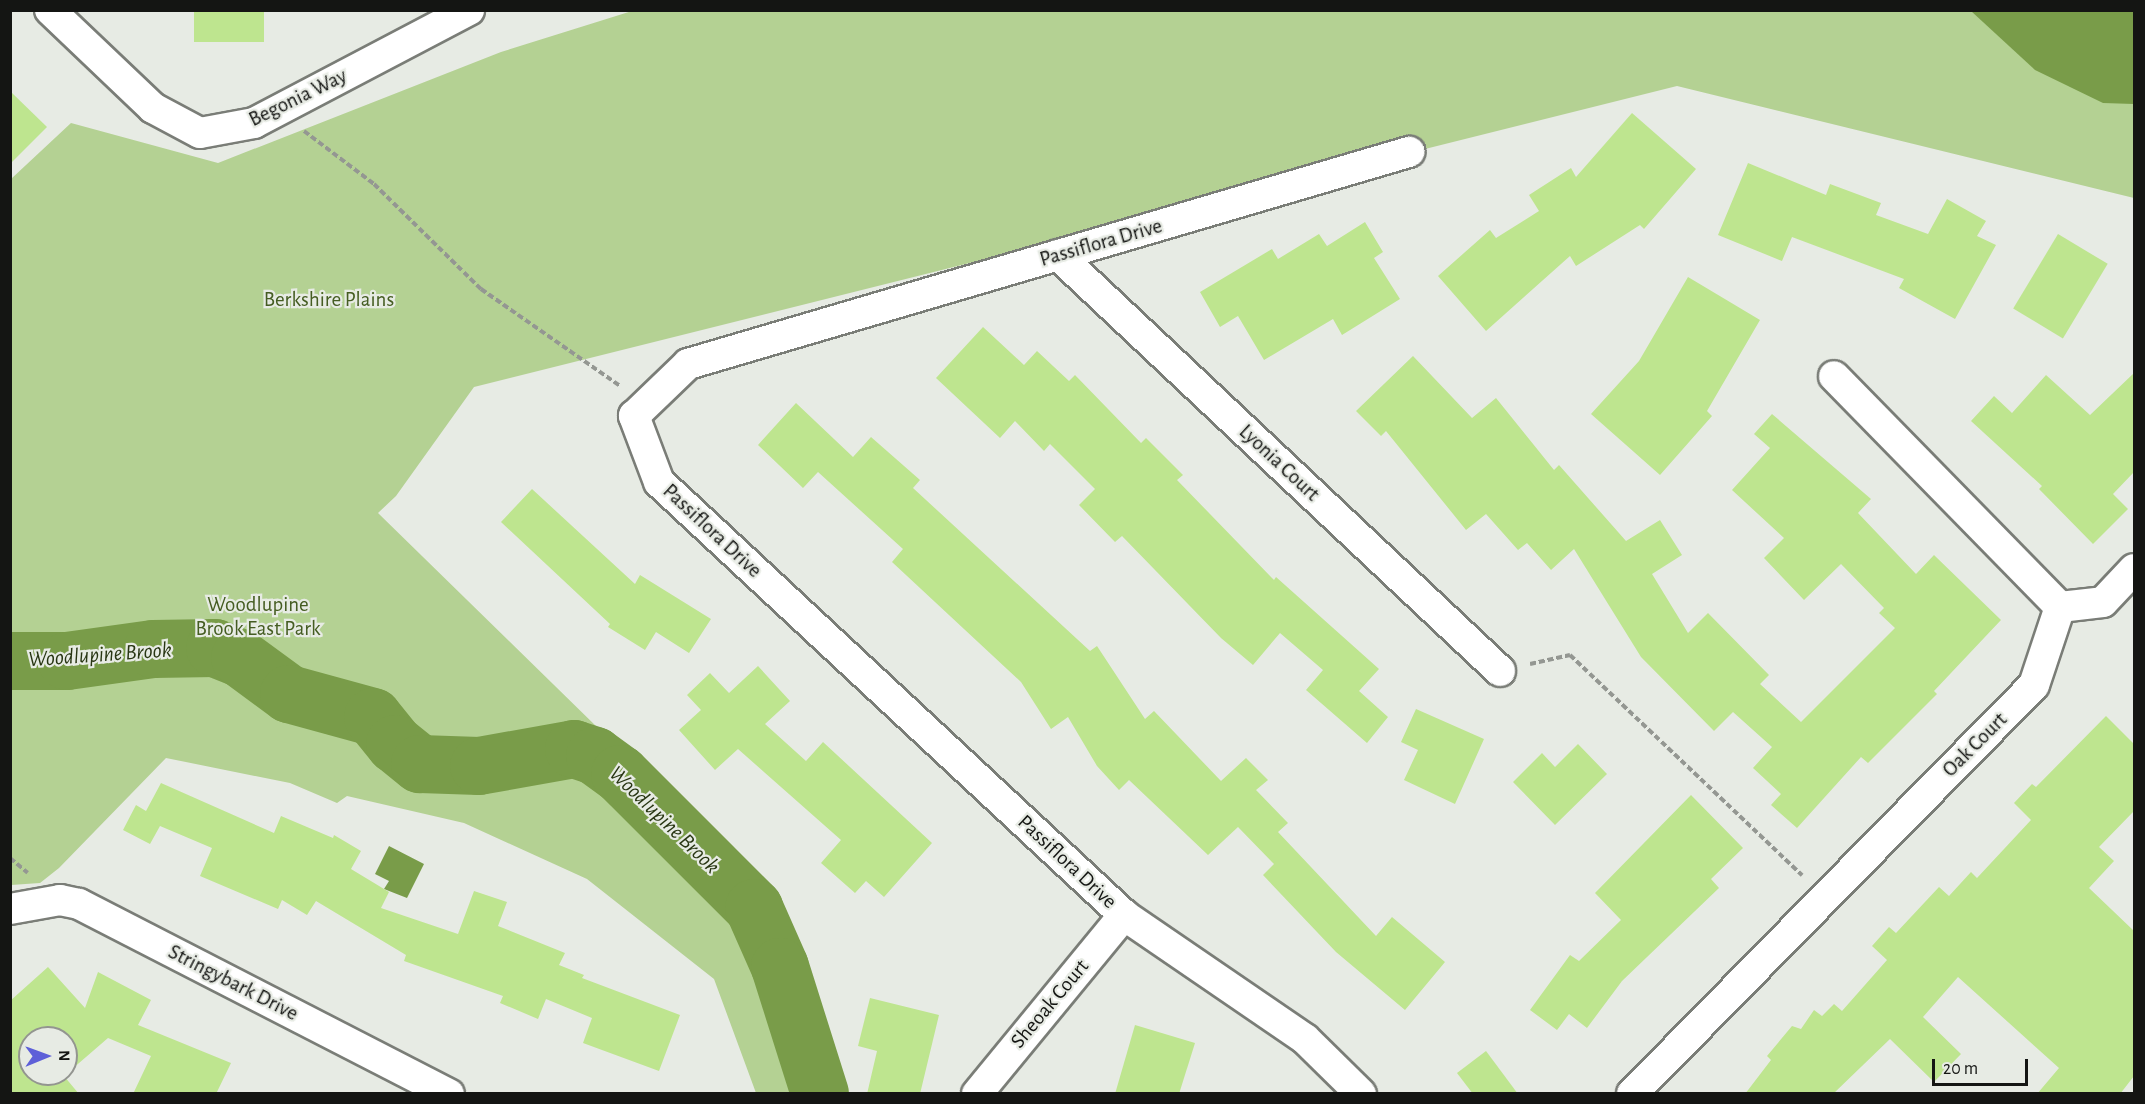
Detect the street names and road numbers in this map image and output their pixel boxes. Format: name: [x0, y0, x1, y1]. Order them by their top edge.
street label: Begonia Way: [245, 63, 351, 133]
street label: Passiflora Drive: [1037, 213, 1165, 273]
street label: Lyonia Court: [1234, 419, 1324, 507]
street label: Passiflora Drive: [657, 479, 767, 583]
street label: Oak Court: [1937, 707, 2013, 783]
street label: Passiflora Drive: [1012, 810, 1122, 914]
street label: Stringybark Drive: [164, 939, 302, 1027]
street label: Sheoak Court: [1006, 954, 1094, 1054]

